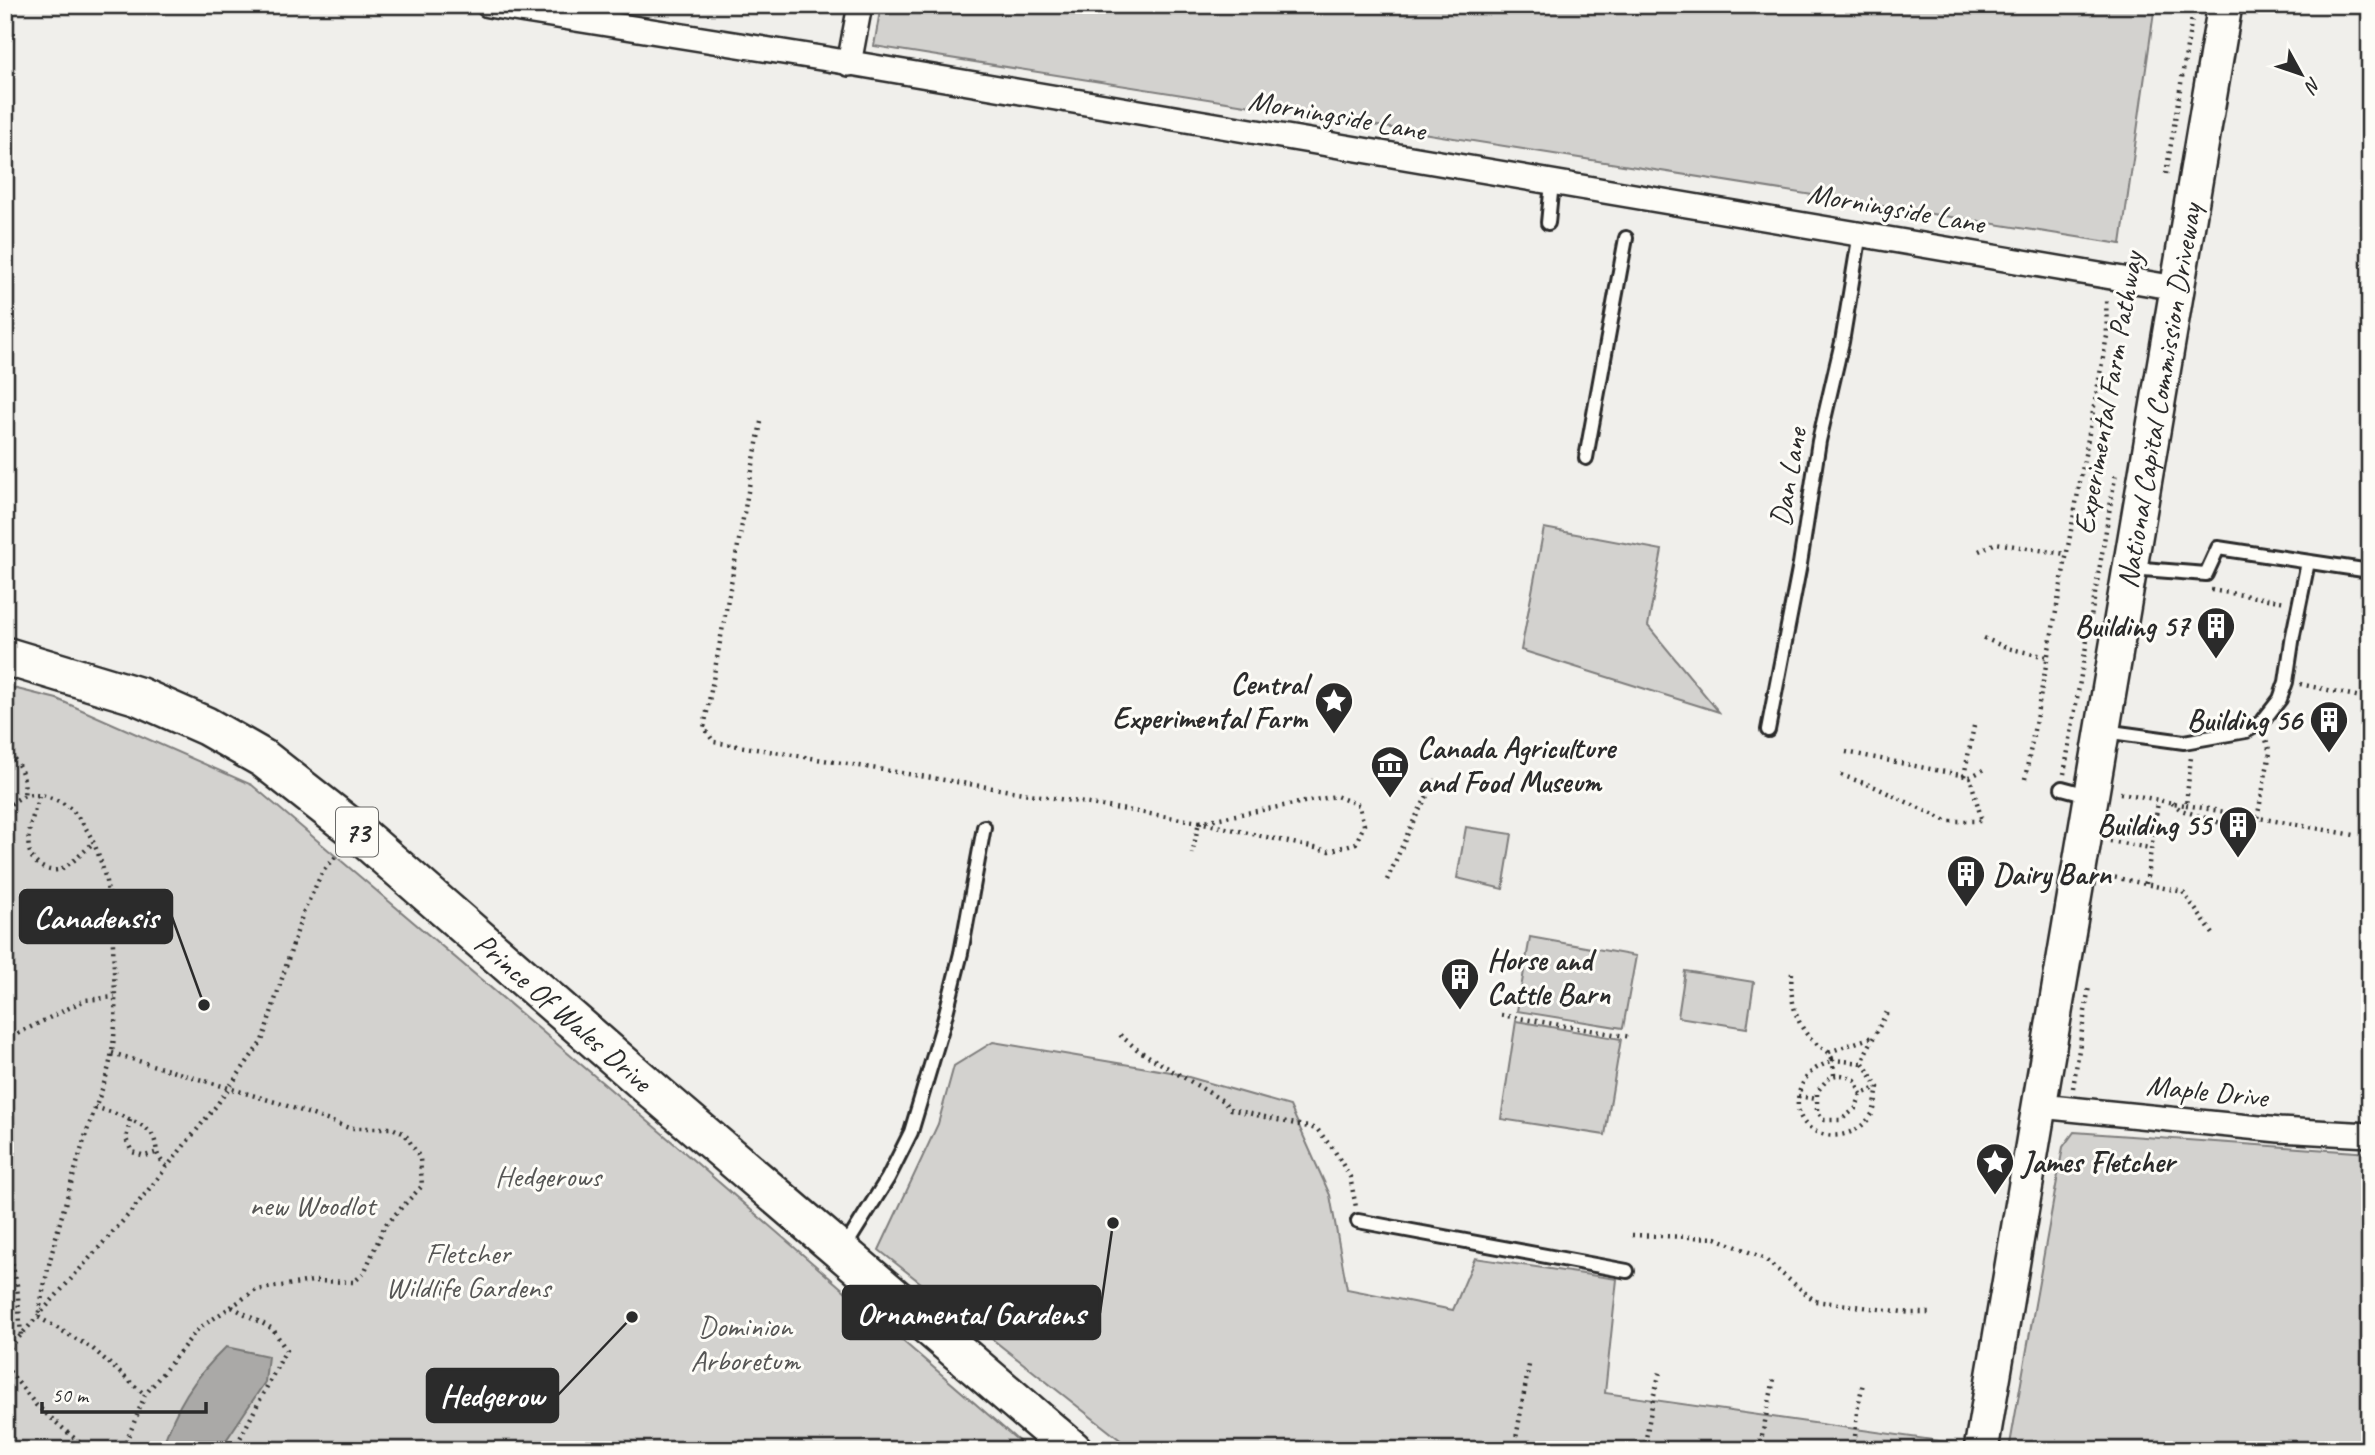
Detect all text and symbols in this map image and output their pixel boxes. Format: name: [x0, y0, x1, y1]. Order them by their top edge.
north arrow: [2266, 38, 2336, 108]
text: N: [2298, 72, 2326, 99]
street label: Morningside Lane: [1246, 81, 1431, 150]
street label: Morningside Lane: [1805, 174, 1990, 243]
street label: National Capital Commission Driveway: [2108, 198, 2211, 591]
street label: Experimental Farm Pathway: [2064, 246, 2152, 537]
street label: Dan Lane: [1761, 423, 1816, 529]
building icon: Building 57: [2195, 605, 2237, 660]
place label: Building 57: [2075, 607, 2193, 645]
place label: Central Experimental Farm: [1112, 665, 1313, 737]
place icon: Central Experimental Farm: [1313, 680, 1355, 735]
building icon: Building 56: [2308, 699, 2350, 754]
place label: Building 56: [2187, 701, 2304, 739]
place label: Canada Agriculture and Food Museum: [1417, 729, 1618, 801]
museum icon: Canada Agriculture and Food Museum: [1369, 744, 1411, 799]
building icon: Building 55: [2217, 804, 2259, 859]
place label: Building 55: [2097, 806, 2214, 844]
road number: 73: [336, 808, 378, 856]
building icon: Dairy Barn: [1945, 853, 1987, 908]
place label: Dairy Barn: [1993, 855, 2112, 894]
callout: Canadensis: [20, 890, 172, 943]
text: Canadensis: [34, 897, 162, 938]
street label: Prince Of Wales Drive: [467, 924, 662, 1101]
place label: Horse and Cattle Barn: [1487, 941, 1611, 1013]
building icon: Horse and Cattle Barn: [1439, 956, 1481, 1011]
street label: Maple Drive: [2145, 1066, 2272, 1116]
place icon: James Fletcher: [1974, 1141, 2016, 1196]
place label: James Fletcher: [2020, 1143, 2178, 1181]
park label: Hedgerows: [495, 1157, 604, 1195]
park label: new Woodlot: [249, 1186, 378, 1224]
park label: Fletcher Wildlife Gardens: [385, 1234, 553, 1306]
callout: Ornamental Gardens: [843, 1286, 1100, 1339]
text: Ornamental Gardens: [857, 1293, 1088, 1334]
park label: Dominion Arboretum: [690, 1307, 801, 1379]
callout: Hedgerow: [427, 1369, 558, 1422]
scale bar: [42, 1371, 206, 1415]
text: Hedgerow: [440, 1375, 547, 1416]
text: 50 m: [52, 1382, 90, 1408]

